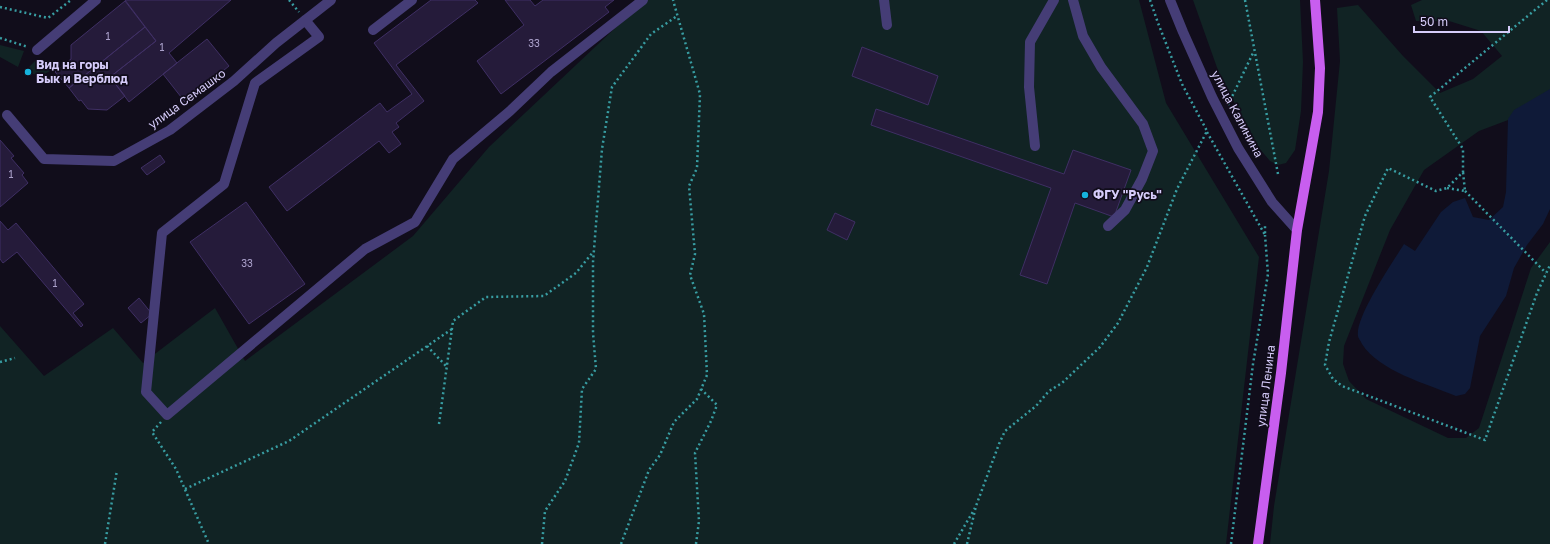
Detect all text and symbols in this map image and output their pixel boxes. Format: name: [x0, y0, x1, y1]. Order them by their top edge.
scale bar: [1414, 8, 1509, 34]
text: 50 m: [1420, 14, 1448, 29]
house number: 1: [106, 30, 111, 42]
house number: 33: [528, 37, 540, 49]
house number: 1: [160, 41, 165, 53]
place label: Вид на горы Бык и Верблюд: [36, 57, 128, 86]
street label: улица Семашко: [145, 65, 228, 132]
marker: Вид на горы Бык и Верблюд: [23, 67, 33, 77]
street label: улица Калинина: [1208, 68, 1267, 160]
house number: 1: [9, 168, 14, 180]
place label: ФГУ "Русь": [1093, 187, 1162, 202]
marker: ФГУ "Русь": [1080, 190, 1090, 200]
house number: 33: [241, 257, 253, 269]
house number: 1: [53, 277, 58, 289]
street label: улица Ленина: [1253, 344, 1278, 428]

